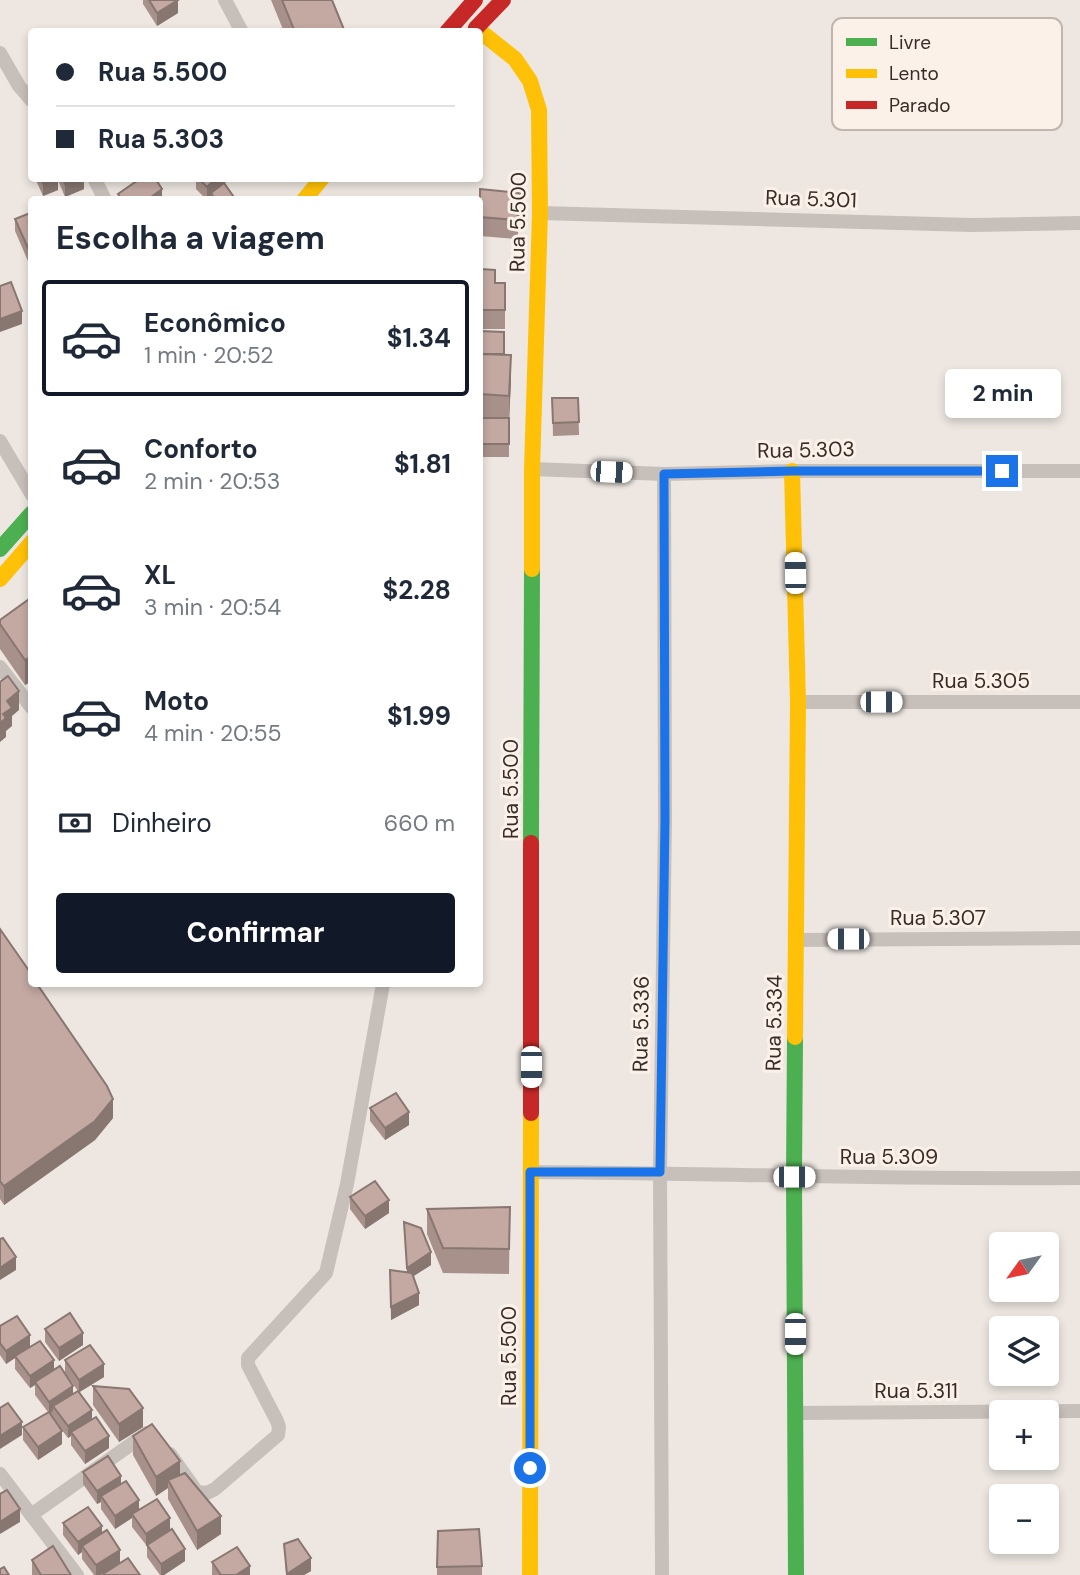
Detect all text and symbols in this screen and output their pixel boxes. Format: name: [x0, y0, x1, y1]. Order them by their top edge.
legend: [832, 18, 1062, 130]
text: Livre: [889, 30, 931, 55]
text: Rua 5.500: [98, 55, 227, 89]
text: Lento: [889, 61, 939, 86]
text: Parado: [889, 93, 950, 118]
text: Rua 5.303: [98, 122, 224, 156]
street label: Rua 5.500: [503, 172, 533, 272]
street label: Rua 5.301: [765, 183, 857, 215]
text: Escolha a viagem: [56, 217, 325, 259]
text: Econômico: [144, 306, 286, 340]
icon: car: [60, 307, 123, 370]
text: $1.34: [387, 321, 451, 355]
text: 1 min · 20:52: [144, 340, 274, 370]
callout: 2 min: [944, 370, 1060, 419]
text: 2 min: [973, 378, 1033, 408]
text: Conforto: [144, 432, 258, 466]
icon: car: [60, 433, 123, 496]
street label: Rua 5.303: [757, 435, 855, 465]
text: $1.81: [394, 447, 451, 481]
route end: [986, 455, 1018, 487]
car: [590, 461, 633, 483]
text: 2 min · 20:53: [144, 466, 280, 496]
car: [785, 552, 806, 594]
text: XL: [144, 558, 176, 592]
icon: car: [60, 559, 123, 622]
text: $2.28: [382, 573, 451, 607]
text: 3 min · 20:54: [144, 592, 281, 622]
street label: Rua 5.305: [932, 667, 1030, 695]
text: Moto: [144, 684, 209, 718]
icon: car: [60, 685, 123, 748]
car: [861, 692, 903, 713]
text: $1.99: [387, 699, 451, 733]
text: 4 min · 20:55: [144, 718, 282, 748]
street label: Rua 5.500: [497, 739, 525, 839]
icon: cash: [56, 804, 94, 842]
text: Dinheiro: [112, 806, 212, 840]
text: 660 m: [384, 808, 455, 838]
button: Confirmar: [56, 893, 455, 973]
street label: Rua 5.307: [890, 904, 986, 932]
car: [828, 929, 870, 950]
street label: Rua 5.334: [759, 974, 789, 1071]
street label: Rua 5.336: [626, 976, 656, 1072]
car: [521, 1046, 542, 1088]
street label: Rua 5.309: [840, 1143, 938, 1171]
car: [774, 1167, 816, 1188]
north arrow: [989, 1232, 1059, 1302]
map controls: [989, 1232, 1059, 1554]
street label: Rua 5.500: [495, 1306, 523, 1406]
car: [785, 1313, 806, 1355]
button: layers: [989, 1316, 1059, 1386]
street label: Rua 5.311: [874, 1377, 958, 1405]
button: +: [989, 1400, 1059, 1470]
route start: [514, 1452, 546, 1484]
button: −: [989, 1484, 1059, 1554]

